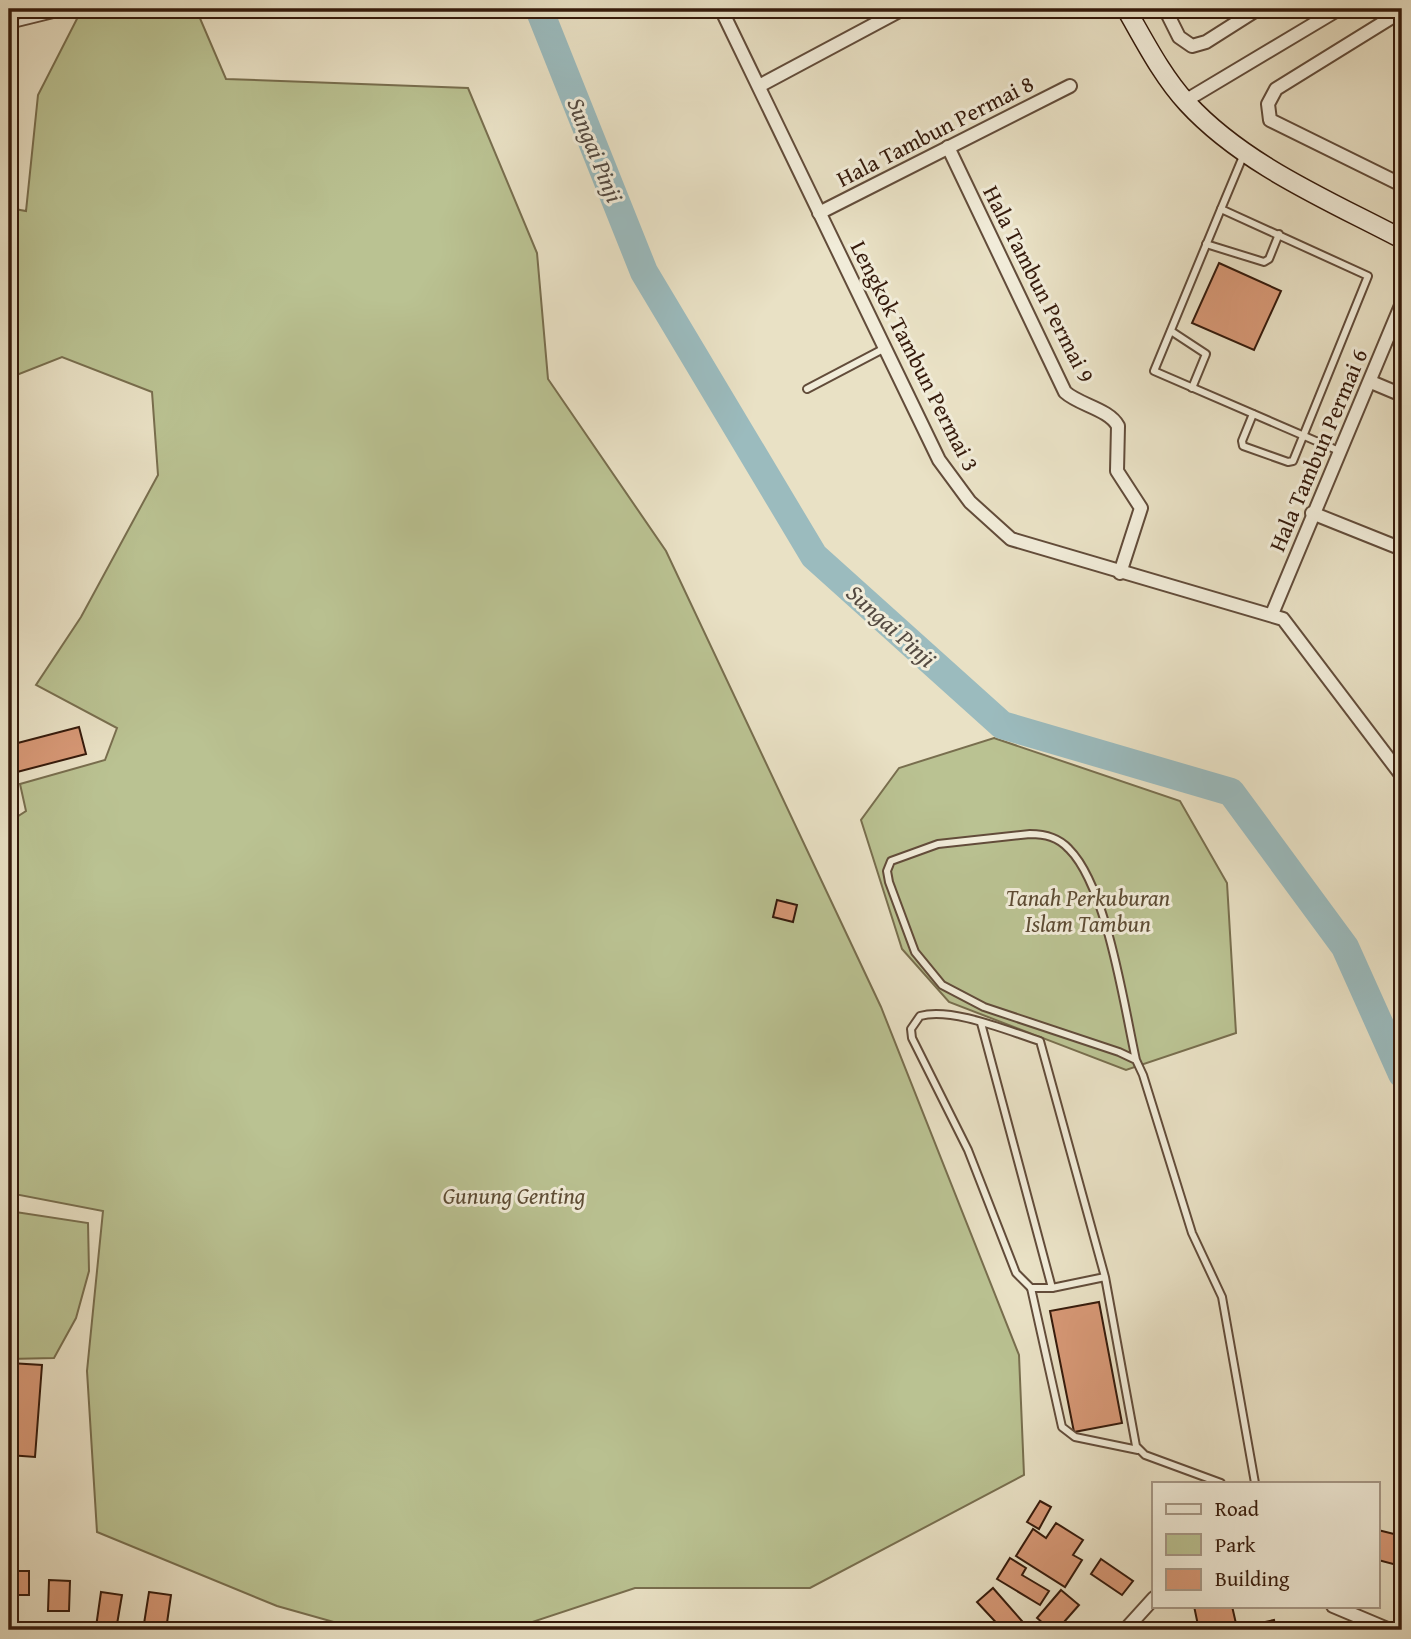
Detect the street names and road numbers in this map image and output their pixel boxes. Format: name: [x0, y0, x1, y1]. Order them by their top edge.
street label: Hala Tambun Permai 8: [830, 67, 1039, 195]
street label: Hala Tambun Permai 9: [975, 179, 1103, 388]
street label: Lengkok Tambun Permai 3: [843, 235, 988, 477]
street label: Hala Tambun Permai 6: [1260, 343, 1375, 556]

